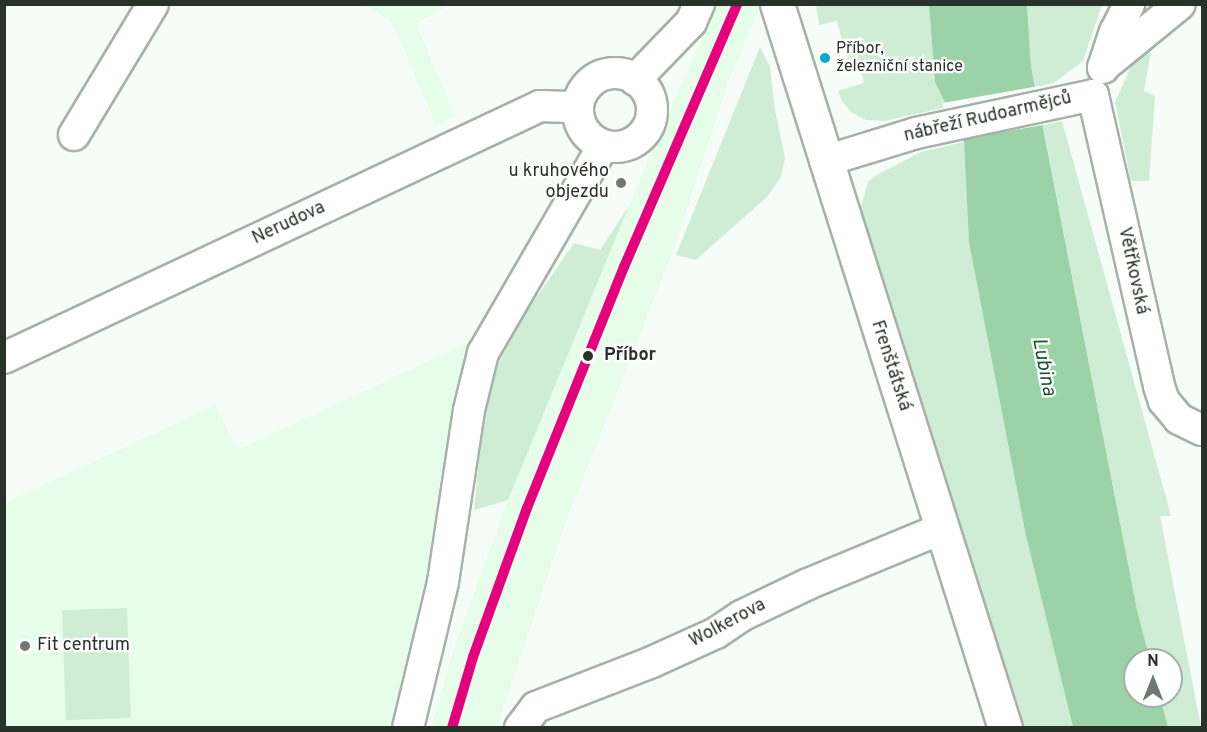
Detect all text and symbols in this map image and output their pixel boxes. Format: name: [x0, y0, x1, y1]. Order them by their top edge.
place label: Příbor, železniční stanice: [836, 39, 963, 77]
marker: Příbor, železniční stanice: [819, 52, 831, 64]
street label: nábřeží Rudoarmějců: [902, 88, 1074, 148]
place label: u kruhového objezdu: [508, 162, 609, 204]
marker: u kruhového objezdu: [614, 176, 628, 190]
street label: Nerudova: [249, 198, 329, 250]
street label: Větřkovská: [1112, 225, 1152, 317]
street label: Frenštátská: [865, 318, 915, 414]
water label: Lubina: [1026, 336, 1060, 398]
marker: Příbor: [577, 345, 599, 367]
place label: Příbor: [604, 345, 656, 367]
street label: Wolkerova: [686, 595, 770, 653]
place label: Fit centrum: [37, 635, 130, 657]
marker: Fit centrum: [18, 639, 32, 653]
north arrow: [1123, 648, 1183, 708]
text: N: [1147, 652, 1159, 672]

